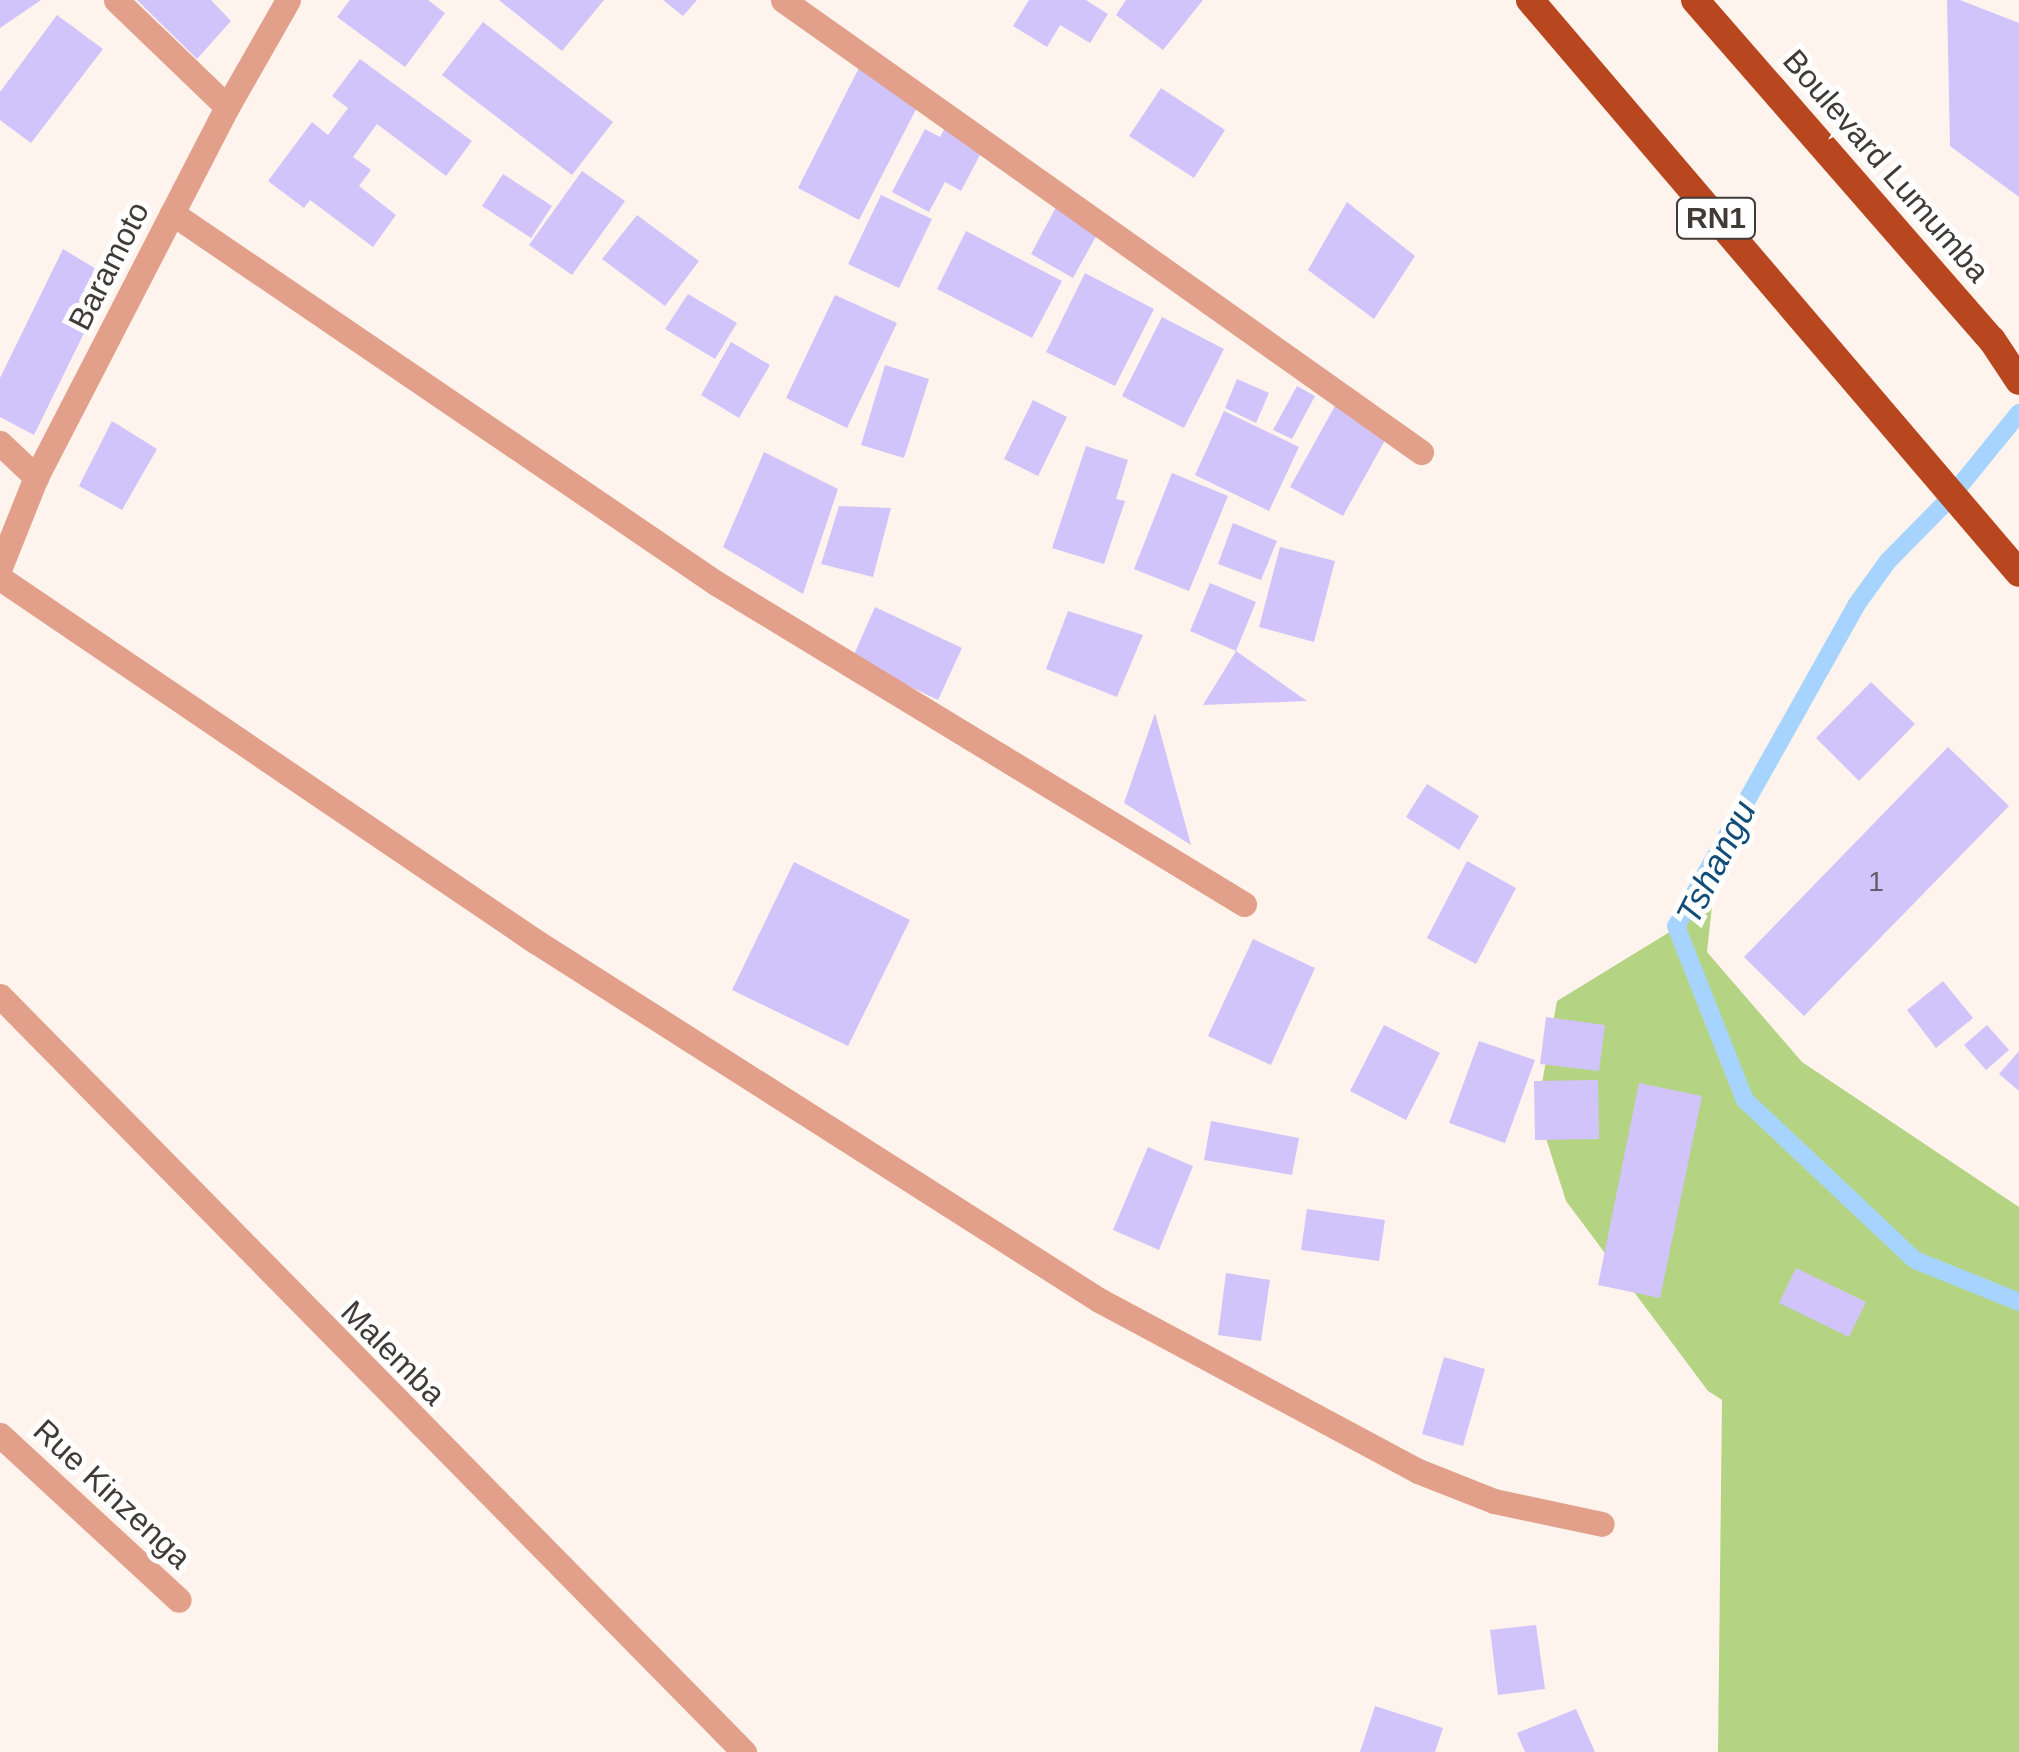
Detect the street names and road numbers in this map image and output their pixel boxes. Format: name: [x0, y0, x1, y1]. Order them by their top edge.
street label: Boulevard Lumumba: [1775, 42, 1997, 290]
road number: RN1: [1674, 193, 1758, 243]
street label: Baramoto: [60, 195, 158, 337]
street label: Malemba: [333, 1293, 453, 1413]
street label: Rue Kinzenga: [25, 1411, 199, 1577]

